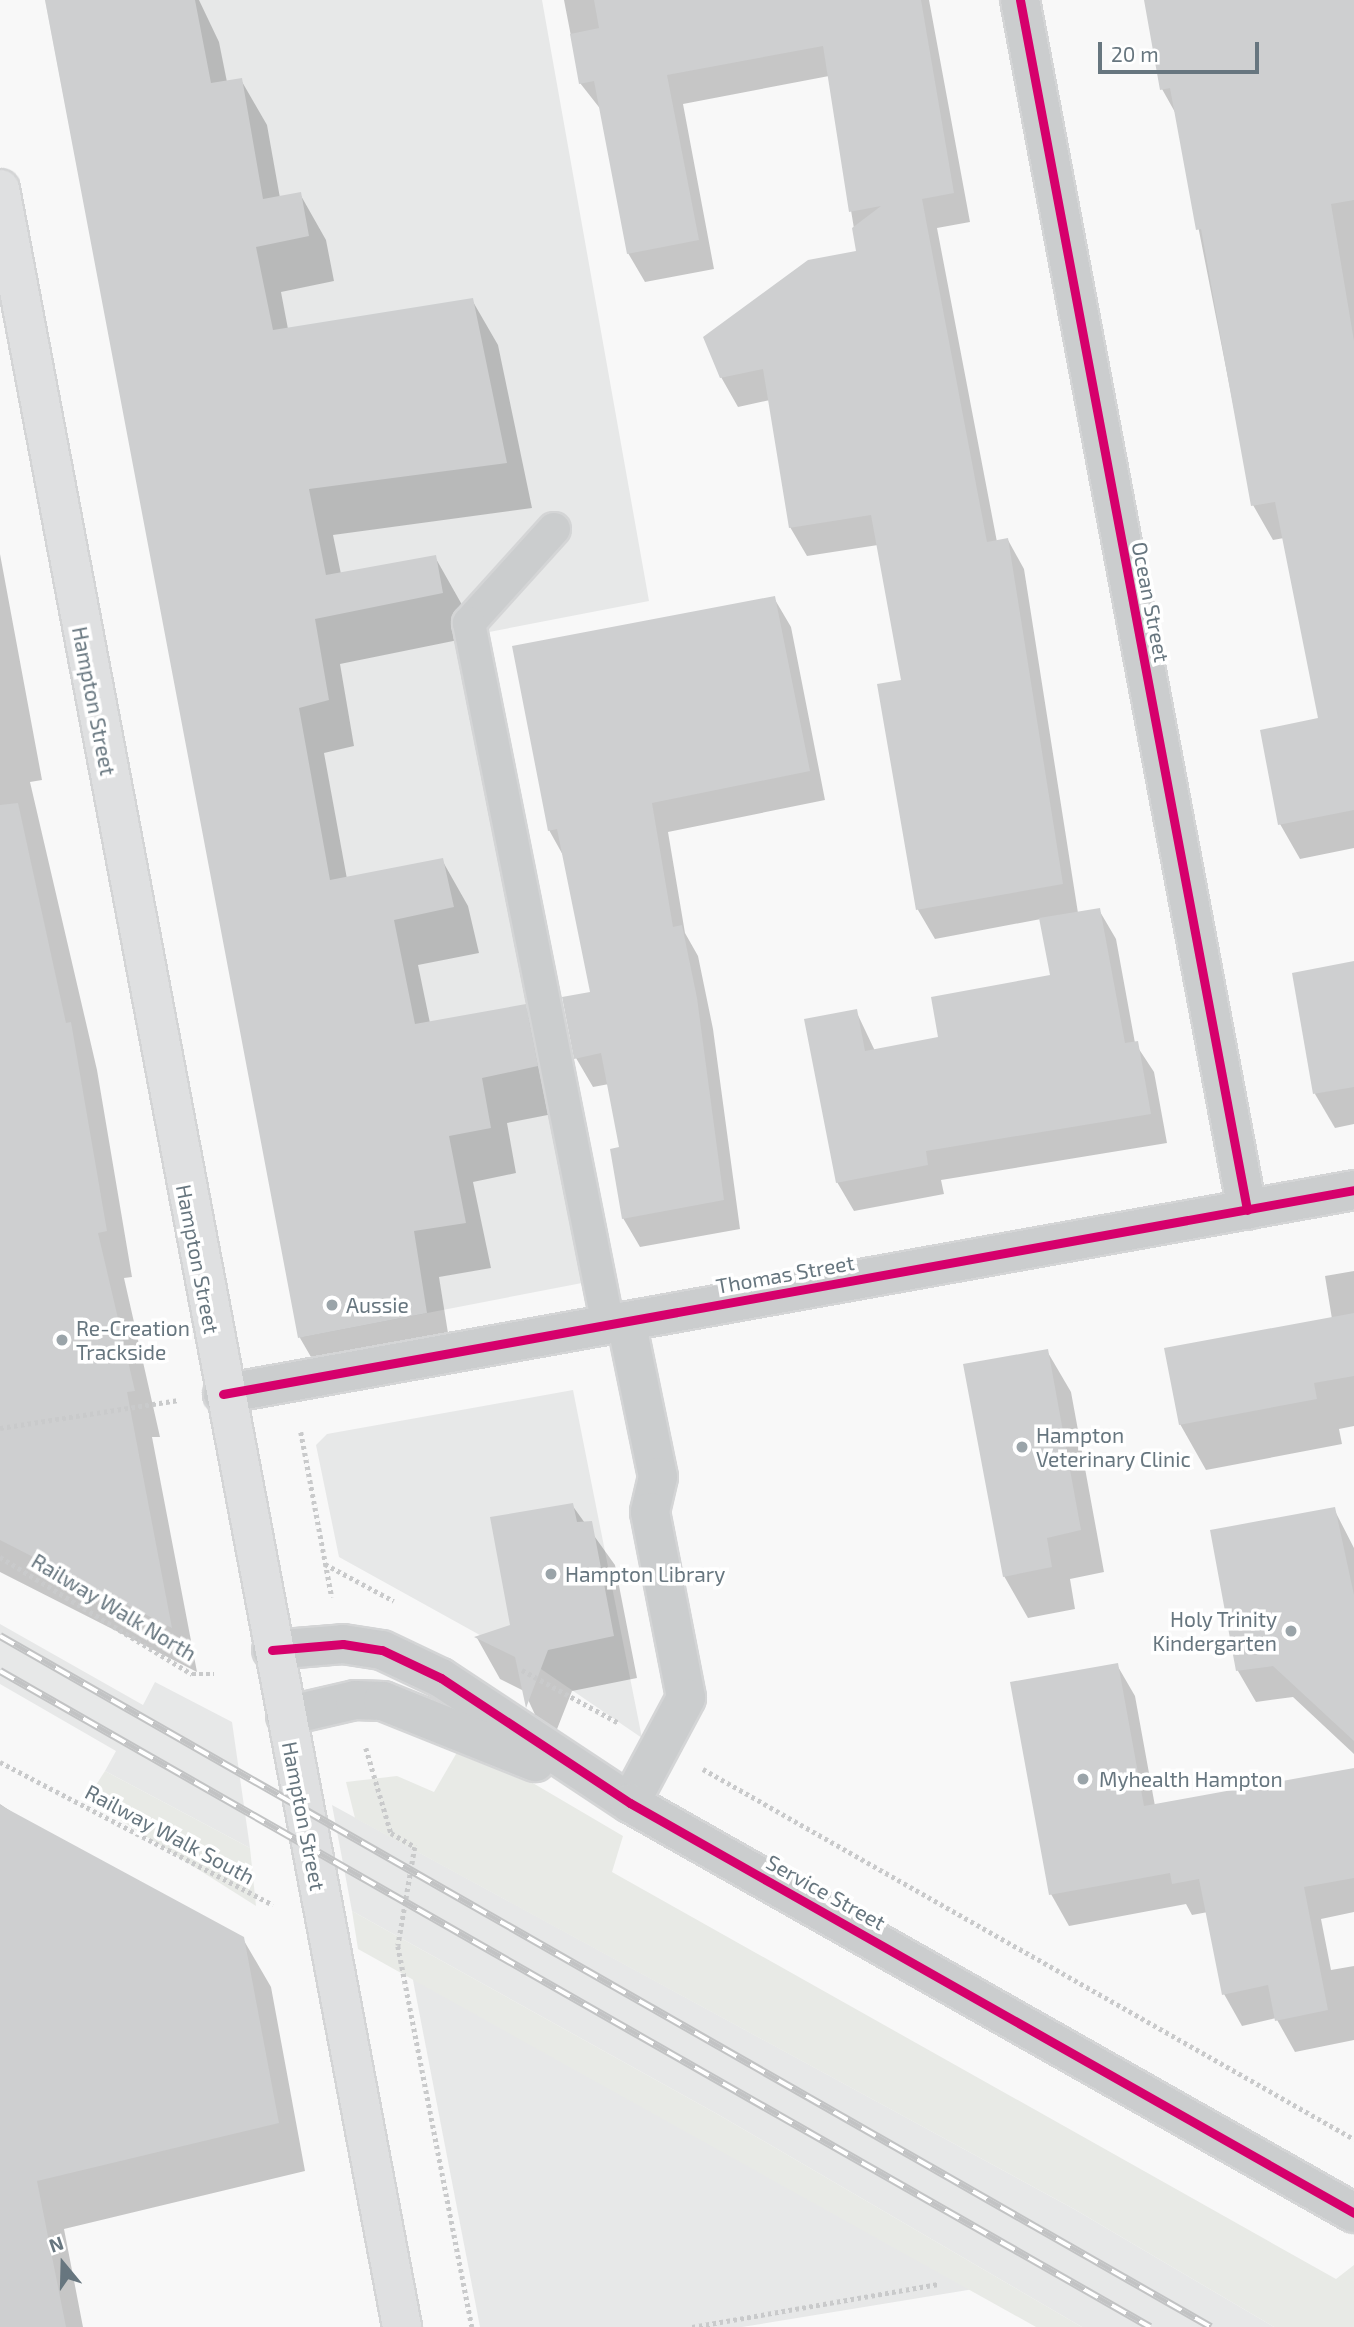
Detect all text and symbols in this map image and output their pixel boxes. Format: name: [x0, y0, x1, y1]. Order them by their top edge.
scale bar: [1102, 28, 1263, 72]
text: 20 m: [1111, 41, 1159, 66]
street label: Ocean Street: [1127, 540, 1175, 664]
street label: Hampton Street: [67, 624, 121, 778]
street label: Hampton Street: [171, 1182, 225, 1336]
street label: Thomas Street: [714, 1249, 856, 1299]
place label: Aussie: [346, 1292, 409, 1318]
marker: Aussie: [324, 1297, 340, 1313]
place label: Re-Creation Trackside: [76, 1315, 190, 1365]
marker: Re-Creation Trackside: [54, 1332, 70, 1348]
place label: Hampton Veterinary Clinic: [1036, 1422, 1191, 1472]
marker: Hampton Veterinary Clinic: [1014, 1439, 1030, 1455]
street label: Railway Walk North: [27, 1548, 201, 1666]
place label: Hampton Library: [565, 1561, 725, 1587]
marker: Hampton Library: [543, 1566, 559, 1582]
place label: Holy Trinity Kindergarten: [1152, 1606, 1277, 1656]
marker: Holy Trinity Kindergarten: [1283, 1623, 1299, 1639]
street label: Hampton Street: [277, 1739, 331, 1893]
place label: Myhealth Hampton: [1099, 1766, 1283, 1792]
marker: Myhealth Hampton: [1073, 1769, 1093, 1789]
street label: Railway Walk South: [81, 1779, 259, 1889]
street label: Service Street: [762, 1849, 890, 1935]
north arrow: [28, 2229, 98, 2299]
text: N: [46, 2231, 66, 2257]

